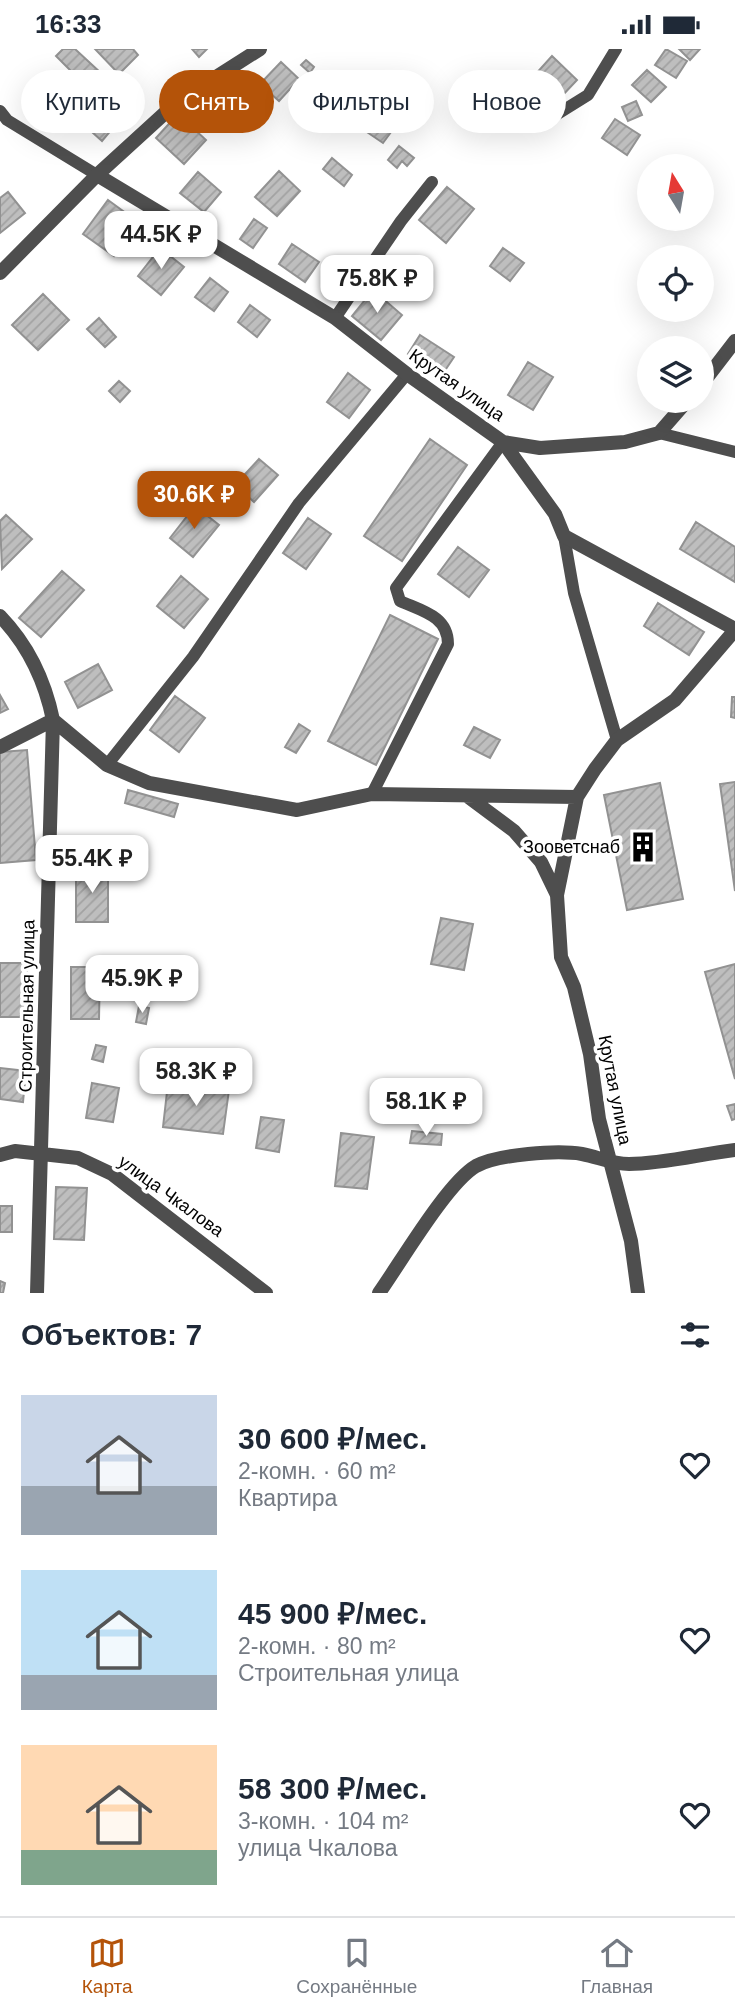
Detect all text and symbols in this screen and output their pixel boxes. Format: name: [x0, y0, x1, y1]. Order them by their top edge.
text: 16:33: [35, 9, 102, 39]
chip: Купить: [21, 70, 145, 133]
chip: Снять: [159, 70, 274, 133]
chip: Фильтры: [288, 70, 434, 133]
chip: Новое: [448, 70, 566, 133]
north arrow: [637, 154, 714, 231]
map controls: [637, 154, 714, 413]
pin: 44.5K ₽: [96, 211, 226, 271]
text: 44.5K ₽: [120, 221, 202, 247]
button: locate: [637, 245, 714, 322]
pin: 75.8K ₽: [312, 255, 442, 315]
text: 75.8K ₽: [336, 265, 418, 291]
button: layers: [637, 336, 714, 413]
street label: Крутая улица: [406, 345, 509, 426]
pin: 30.6K ₽: [129, 471, 259, 531]
text: 30.6K ₽: [153, 481, 235, 507]
building icon: Зооветснаб: [626, 830, 660, 864]
pin: 55.4K ₽: [27, 835, 157, 895]
place label: Зооветснаб: [523, 837, 620, 857]
text: 55.4K ₽: [51, 845, 133, 871]
street label: Строительная улица: [15, 918, 39, 1093]
pin: 45.9K ₽: [77, 955, 207, 1015]
text: 45.9K ₽: [101, 965, 183, 991]
street label: Крутая улица: [595, 1033, 636, 1148]
pin: 58.3K ₽: [131, 1049, 261, 1108]
text: 58.3K ₽: [155, 1058, 237, 1084]
pin: 58.1K ₽: [361, 1079, 491, 1138]
text: 58.1K ₽: [385, 1088, 467, 1114]
street label: улица Чкалова: [115, 1151, 228, 1241]
icon: filters: [676, 1316, 714, 1354]
text: Объектов: 7: [21, 1318, 202, 1351]
text: 30 600 ₽/мес.: [238, 1422, 427, 1455]
icon: home: [77, 1423, 161, 1507]
icon: heart: [676, 1446, 714, 1484]
text: 2-комн. · 60 m²: [238, 1458, 396, 1484]
text: Квартира: [238, 1485, 337, 1511]
text: 45 900 ₽/мес.: [238, 1597, 427, 1630]
icon: home: [77, 1598, 161, 1682]
icon: heart: [676, 1621, 714, 1659]
text: 2-комн. · 80 m²: [238, 1633, 396, 1659]
text: Строительная улица: [238, 1660, 459, 1686]
text: 58 300 ₽/мес.: [238, 1772, 427, 1805]
icon: home: [77, 1773, 161, 1857]
icon: heart: [676, 1796, 714, 1834]
text: 3-комн. · 104 m²: [238, 1808, 409, 1834]
text: улица Чкалова: [238, 1835, 398, 1861]
tab: Карта: [82, 1934, 133, 1998]
tab: Сохранённые: [296, 1934, 417, 1998]
tab: Главная: [581, 1934, 653, 1998]

